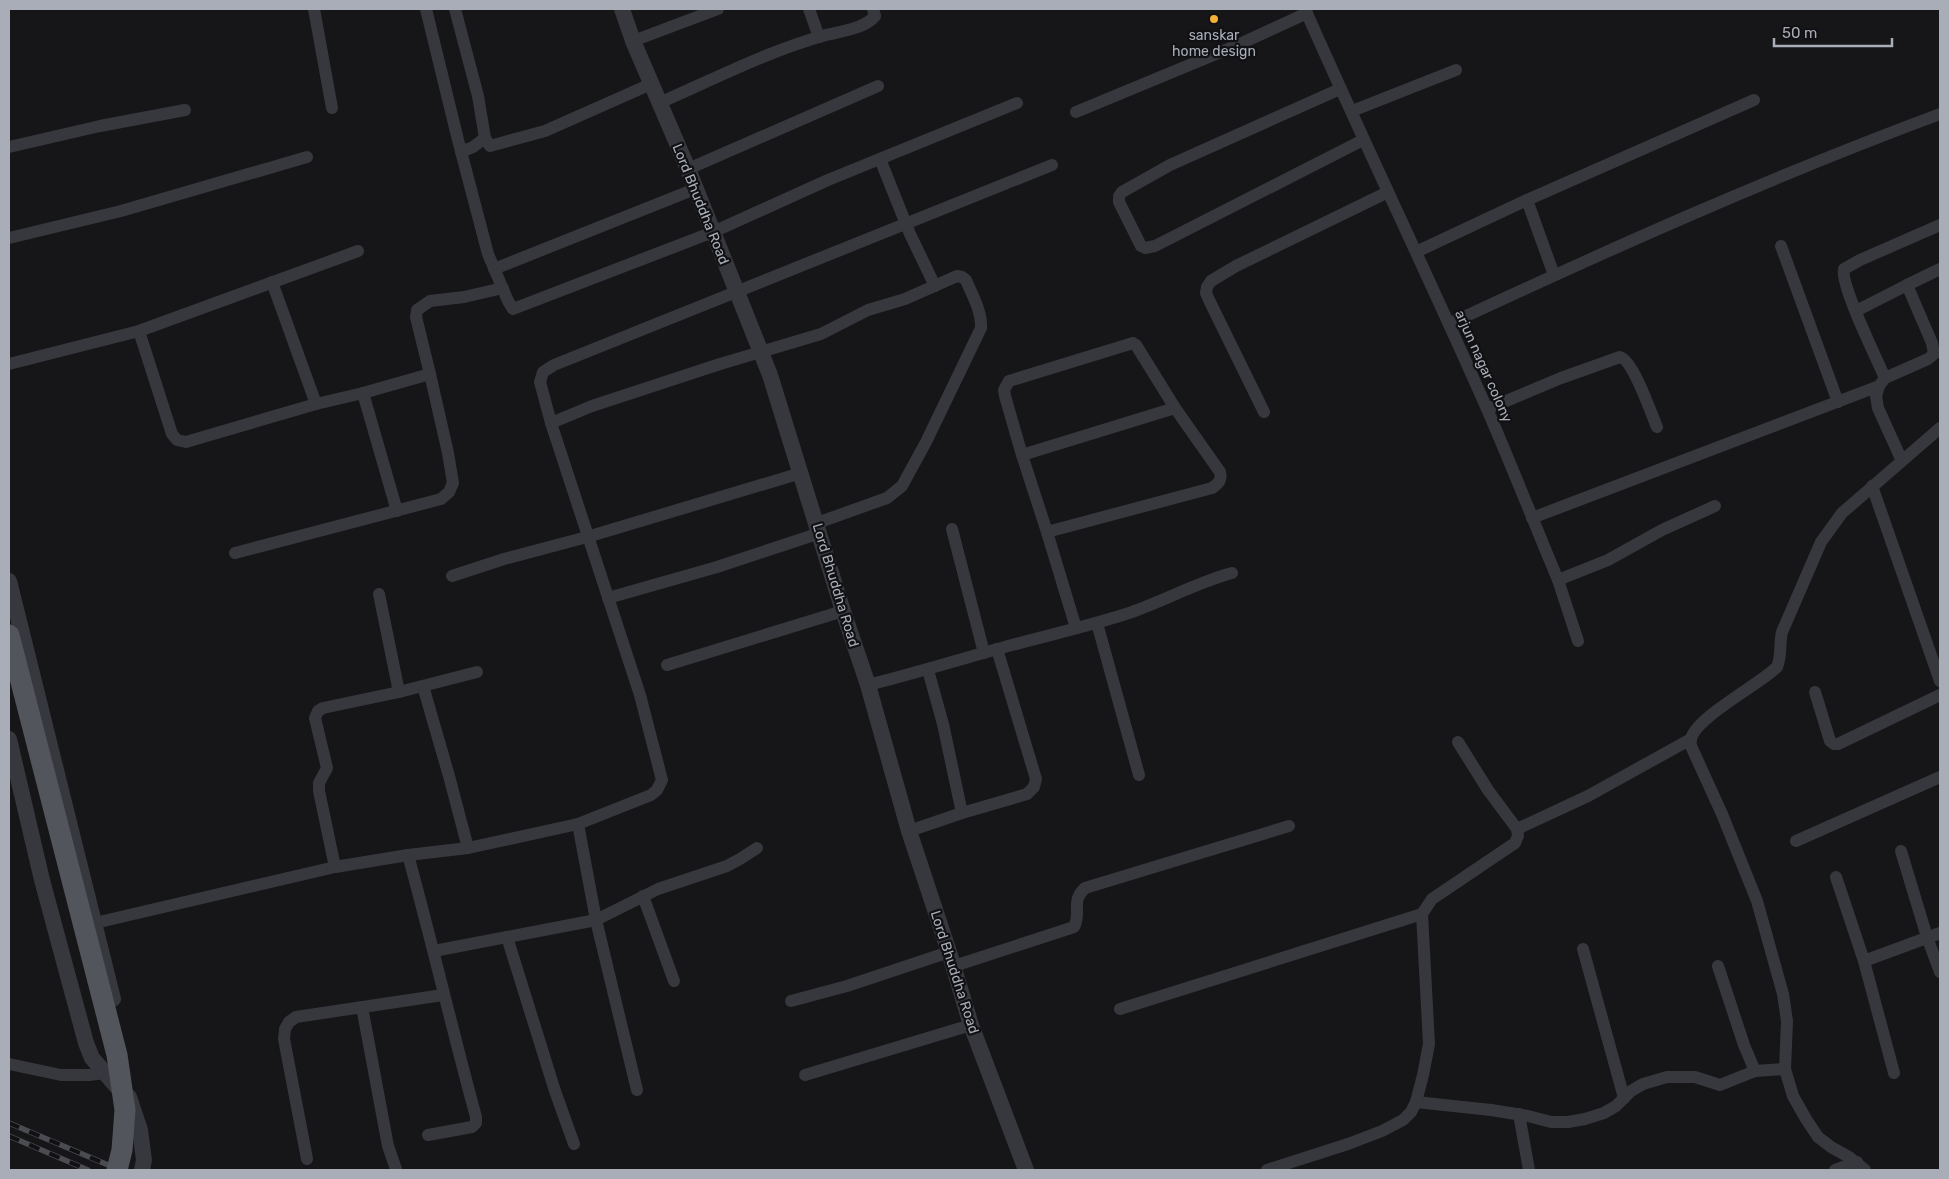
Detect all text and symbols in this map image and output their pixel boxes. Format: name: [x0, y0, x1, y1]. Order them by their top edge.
marker: sanskar home design: [1208, 13, 1220, 25]
scale bar: [1774, 15, 1892, 47]
text: 50 m: [1782, 24, 1817, 42]
place label: sanskar home design: [1172, 27, 1256, 60]
street label: Lord Bhuddha Road: [669, 141, 732, 267]
street label: arjun nagar colony: [1451, 308, 1516, 425]
street label: Lord Bhuddha Road: [809, 521, 862, 649]
street label: Lord Bhuddha Road: [927, 908, 982, 1036]

